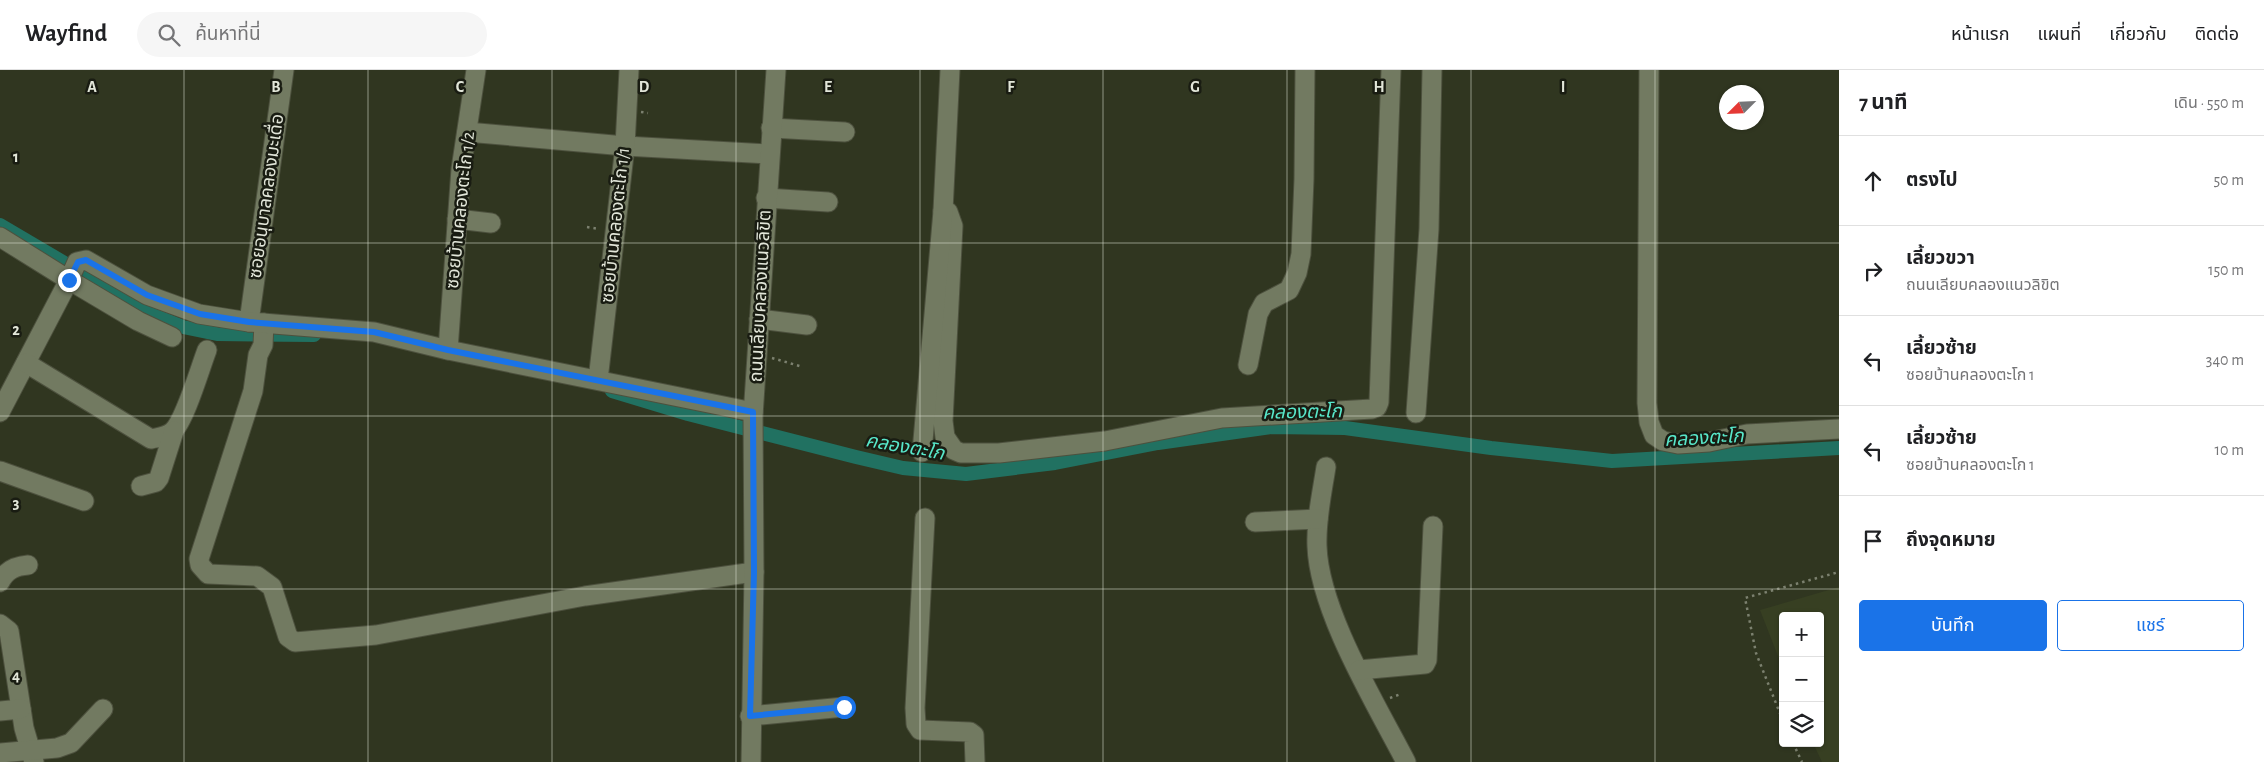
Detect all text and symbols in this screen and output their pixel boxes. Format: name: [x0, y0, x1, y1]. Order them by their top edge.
search box: [137, 12, 487, 57]
icon: search: [155, 21, 183, 49]
text: Wayfind: [25, 22, 107, 46]
text: ค้นหาที่นี่: [195, 25, 261, 44]
text: หน้าแรก: [1951, 26, 2009, 44]
text: แผนที่: [2037, 26, 2081, 44]
text: เกี่ยวกับ: [2109, 26, 2167, 44]
text: ติดต่อ: [2195, 26, 2239, 44]
text: A: [87, 79, 97, 95]
text: B: [271, 79, 281, 95]
text: C: [456, 79, 465, 95]
text: D: [639, 79, 650, 95]
text: E: [824, 79, 832, 95]
text: F: [1007, 79, 1015, 95]
text: G: [1190, 79, 1200, 95]
text: H: [1373, 79, 1385, 95]
text: I: [1561, 79, 1565, 95]
north arrow: [1719, 85, 1764, 130]
text: 7 นาที: [1859, 92, 1907, 113]
text: เดิน · 550 m: [2174, 95, 2244, 111]
street label: ซอยอนุบาลคลองมะเดื่อ: [242, 112, 288, 280]
street label: ซอยบ้านคลองตะโก 1/2: [442, 130, 478, 290]
street label: ซอยบ้านคลองตะโก 1/1: [597, 146, 633, 304]
text: 1: [13, 149, 19, 165]
icon: ahead: [1859, 167, 1887, 195]
text: ตรงไป: [1906, 171, 1958, 190]
text: 50 m: [2213, 172, 2244, 188]
street label: ถนนเลียบคลองแนวลิขิต: [746, 209, 775, 383]
text: เลี้ยวขวา: [1906, 249, 1975, 268]
icon: right: [1859, 257, 1887, 285]
text: 150 m: [2208, 262, 2244, 278]
route end: [58, 269, 81, 292]
text: ถนนเลียบคลองแนวลิขิต: [1906, 277, 2060, 293]
text: 2: [12, 322, 20, 338]
text: เลี้ยวซ้าย: [1906, 339, 1977, 358]
icon: left: [1859, 347, 1887, 375]
text: 340 m: [2206, 352, 2244, 368]
text: ซอยบ้านคลองตะโก 1: [1906, 367, 2035, 383]
water label: คลองตะโก: [1262, 401, 1342, 423]
water label: คลองตะโก: [1664, 426, 1745, 450]
text: เลี้ยวซ้าย: [1906, 429, 1977, 448]
water label: คลองตะโก: [864, 430, 946, 464]
icon: left: [1859, 437, 1887, 465]
text: 10 m: [2215, 442, 2244, 458]
text: ซอยบ้านคลองตะโก 1: [1906, 457, 2035, 473]
text: 3: [13, 495, 20, 511]
icon: arrive: [1859, 527, 1887, 555]
text: ถึงจุดหมาย: [1906, 531, 1996, 550]
button: บันทึก: [1859, 600, 2047, 651]
button: แชร์: [2057, 600, 2244, 651]
map controls: [1779, 612, 1824, 747]
button: +: [1779, 612, 1824, 657]
button: −: [1779, 657, 1824, 702]
text: 4: [12, 668, 20, 684]
route start: [833, 696, 856, 719]
button: layers: [1779, 702, 1824, 747]

